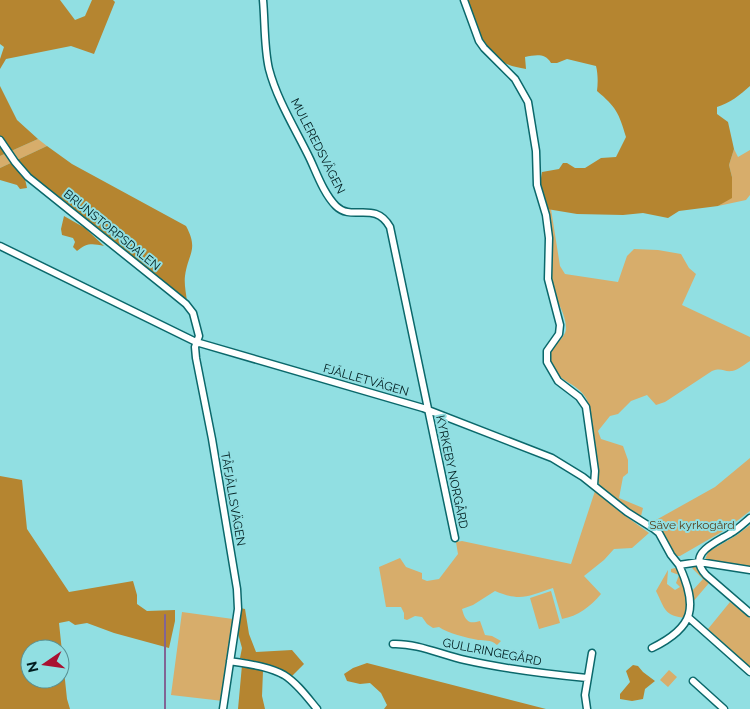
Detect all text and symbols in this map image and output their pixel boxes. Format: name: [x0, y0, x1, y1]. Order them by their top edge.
street label: MULEREDSVÄGEN: [288, 96, 348, 196]
street label: BRUNSTORPSDALEN: [61, 187, 163, 273]
street label: FJÄLLETVÄGEN: [322, 361, 410, 399]
street label: KYRKEBY NORGÅRD: [433, 414, 471, 530]
street label: TÅFJÄLLSVÄGEN: [218, 451, 248, 547]
park label: Säve kyrkogård: [649, 518, 735, 532]
street label: GULLRINGEGÅRD: [441, 636, 543, 669]
north arrow: [20, 639, 70, 689]
text: N: [23, 660, 41, 674]

